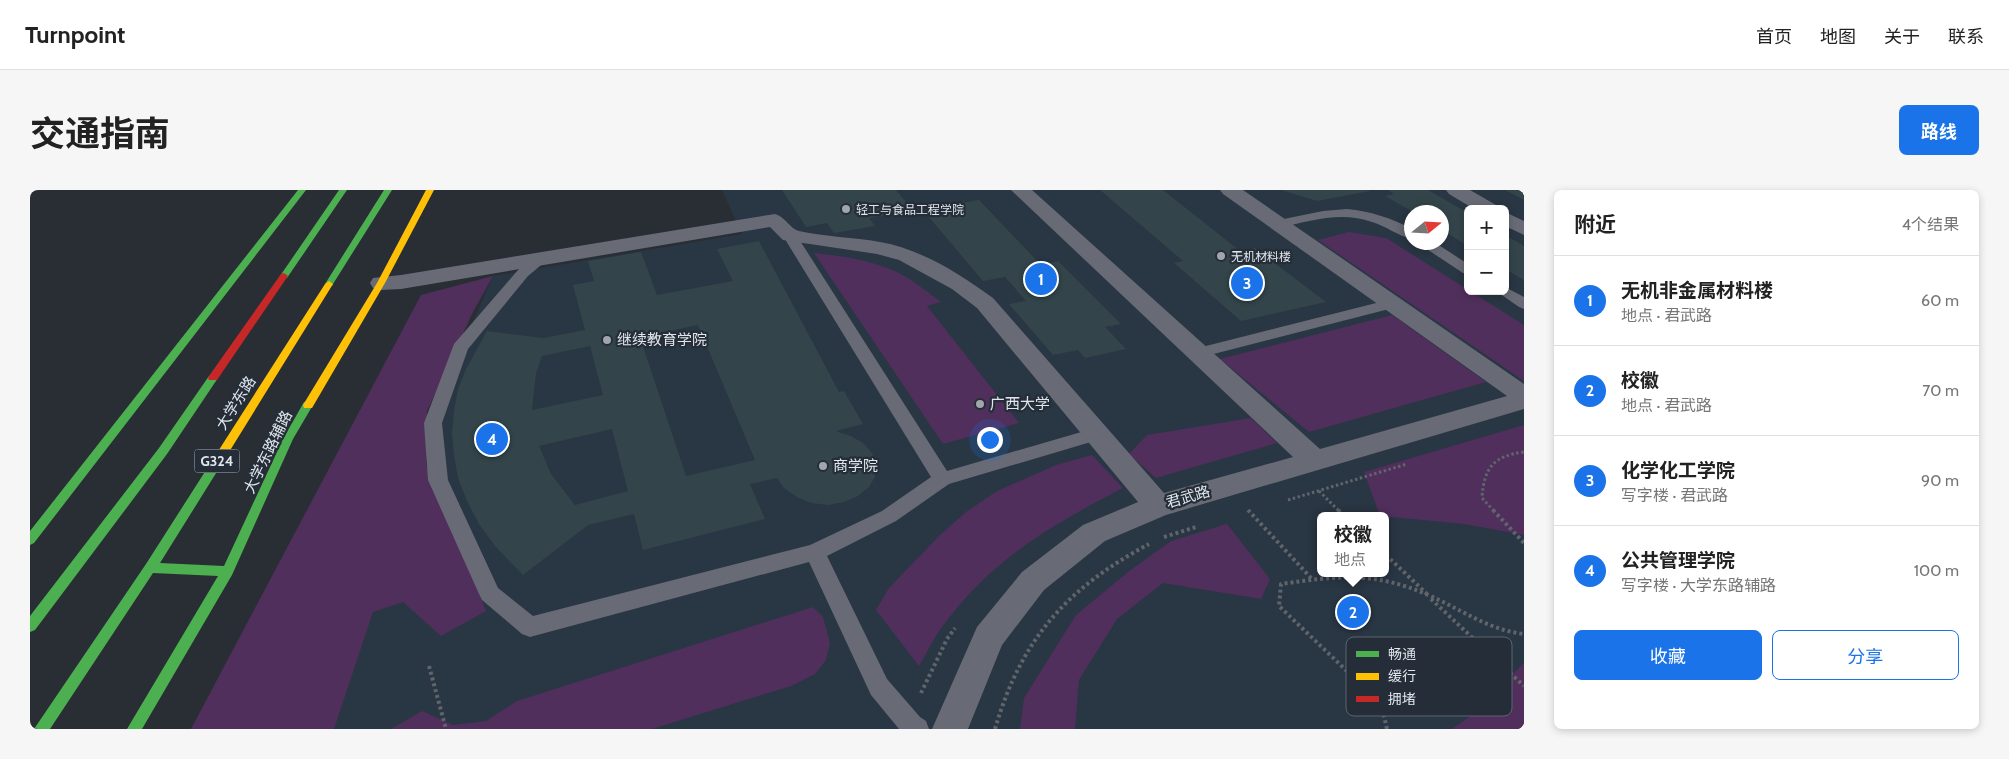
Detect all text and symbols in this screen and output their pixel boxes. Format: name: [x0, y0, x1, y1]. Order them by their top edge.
text: Turnpoint: [25, 20, 125, 49]
text: 首页: [1756, 26, 1792, 48]
text: 地图: [1820, 26, 1856, 48]
text: 关于: [1884, 26, 1920, 48]
text: 联系: [1948, 26, 1984, 48]
button: 路线: [1899, 105, 1979, 155]
text: 交通指南: [30, 112, 170, 155]
place label: 轻工与食品工程学院: [856, 202, 964, 217]
marker: 轻工与食品工程学院: [840, 203, 852, 215]
north arrow: [1404, 205, 1449, 250]
map controls: [1464, 205, 1509, 295]
button: +: [1464, 205, 1509, 250]
text: 附近: [1574, 212, 1616, 237]
text: 4个结果: [1902, 215, 1959, 234]
place label: 无机材料楼: [1231, 249, 1291, 264]
marker: 无机材料楼: [1215, 250, 1227, 262]
button: −: [1464, 250, 1509, 295]
pin: 1: [1025, 260, 1057, 298]
pin: 3: [1231, 264, 1263, 302]
text: 无机非金属材料楼: [1621, 279, 1773, 302]
text: 1: [1587, 291, 1593, 310]
text: 60 m: [1921, 291, 1959, 310]
text: 地点 · 君武路: [1621, 306, 1712, 325]
place label: 继续教育学院: [617, 331, 707, 349]
marker: 继续教育学院: [601, 334, 613, 346]
text: 校徽: [1621, 369, 1659, 392]
street label: 大学东路: [212, 373, 260, 433]
text: 2: [1586, 381, 1594, 400]
text: 70 m: [1922, 381, 1959, 400]
place label: 广西大学: [990, 395, 1050, 413]
text: 地点 · 君武路: [1621, 396, 1712, 415]
marker: 广西大学: [974, 398, 986, 410]
street label: 大学东路辅路: [240, 408, 296, 496]
pin: 4: [476, 420, 508, 458]
your location: [977, 427, 1003, 453]
road number: G324: [194, 450, 240, 472]
place label: 商学院: [833, 457, 878, 475]
text: 化学化工学院: [1621, 459, 1735, 482]
marker: 商学院: [817, 460, 829, 472]
text: 3: [1586, 471, 1594, 490]
text: 90 m: [1921, 471, 1959, 490]
street label: 君武路: [1164, 482, 1212, 512]
text: 写字楼 · 君武路: [1621, 486, 1728, 505]
popup: [1317, 512, 1389, 577]
text: 校徽: [1334, 523, 1372, 546]
text: 公共管理学院: [1621, 549, 1735, 572]
text: 地点: [1334, 550, 1366, 569]
text: 4: [1585, 561, 1595, 580]
text: 100 m: [1914, 561, 1959, 580]
text: 写字楼 · 大学东路辅路: [1621, 576, 1776, 595]
pin: 2: [1337, 593, 1369, 631]
button: 收藏: [1574, 630, 1762, 680]
button: 分享: [1772, 630, 1959, 680]
legend: [1346, 637, 1512, 716]
text: 畅通: [1388, 645, 1416, 663]
text: 缓行: [1388, 667, 1416, 685]
text: 拥堵: [1388, 690, 1416, 708]

